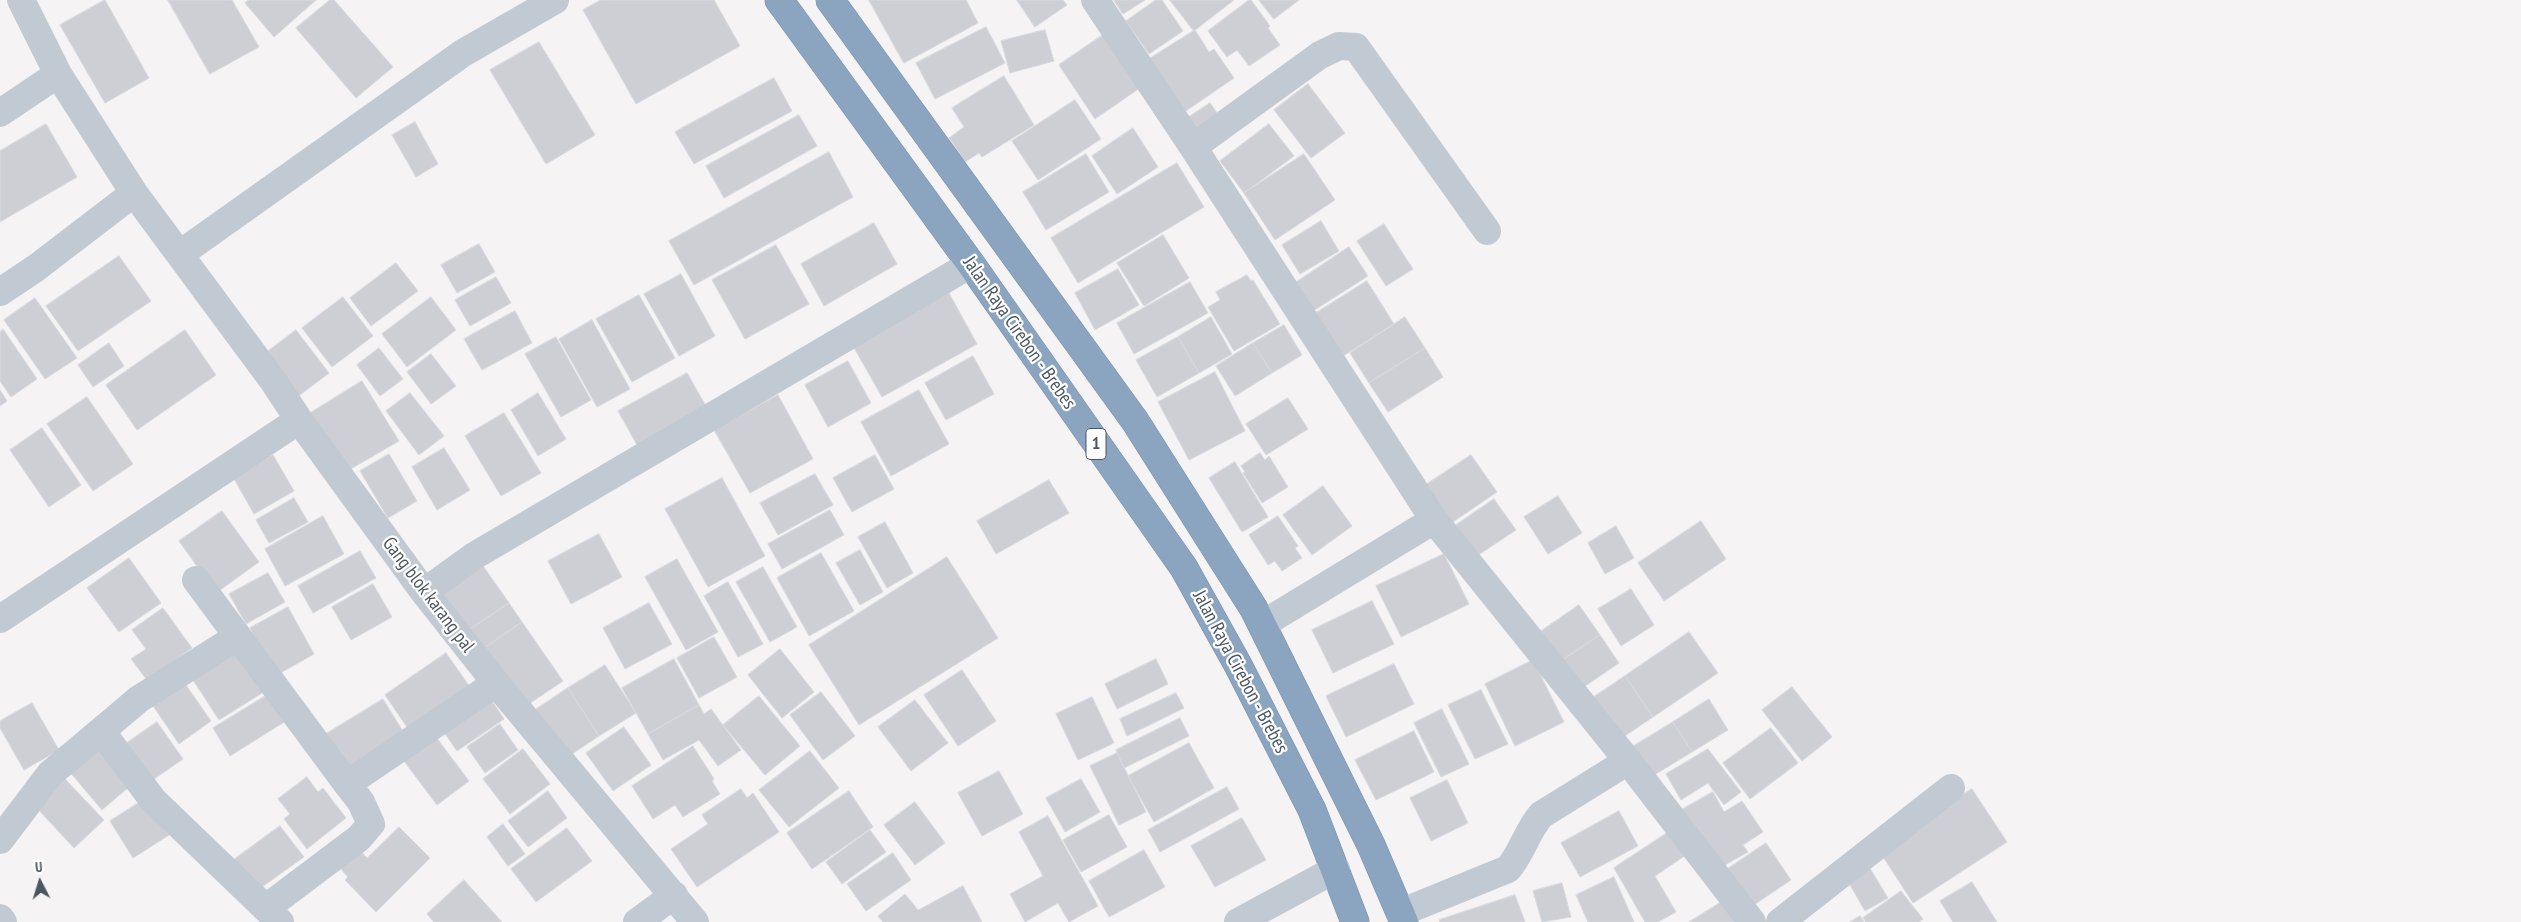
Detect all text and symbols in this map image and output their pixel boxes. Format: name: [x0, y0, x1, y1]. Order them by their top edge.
street label: Jalan Raya Cirebon - Brebes: [958, 252, 1080, 414]
road number: 1: [1086, 428, 1106, 459]
street label: Gang blok karang pal: [377, 533, 479, 657]
street label: Jalan Raya Cirebon - Brebes: [1187, 587, 1293, 757]
north arrow: [15, 857, 65, 907]
text: U: [34, 858, 43, 876]

